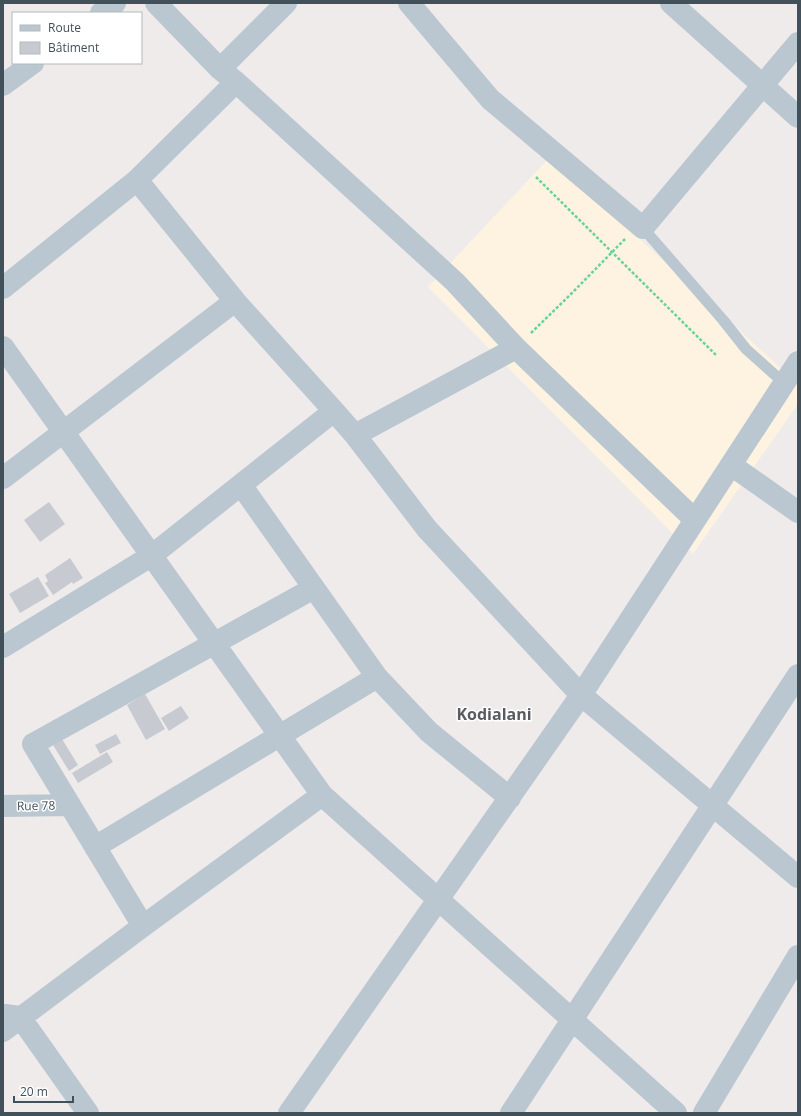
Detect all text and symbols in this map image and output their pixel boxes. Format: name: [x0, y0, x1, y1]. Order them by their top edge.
legend: [12, 12, 142, 64]
text: Route: [48, 19, 81, 36]
text: Bâtiment: [48, 39, 99, 56]
district label: Kodialani: [456, 703, 532, 725]
street label: Rue 78: [17, 797, 55, 814]
scale bar: [14, 1078, 73, 1104]
text: 20 m: [20, 1083, 48, 1100]

